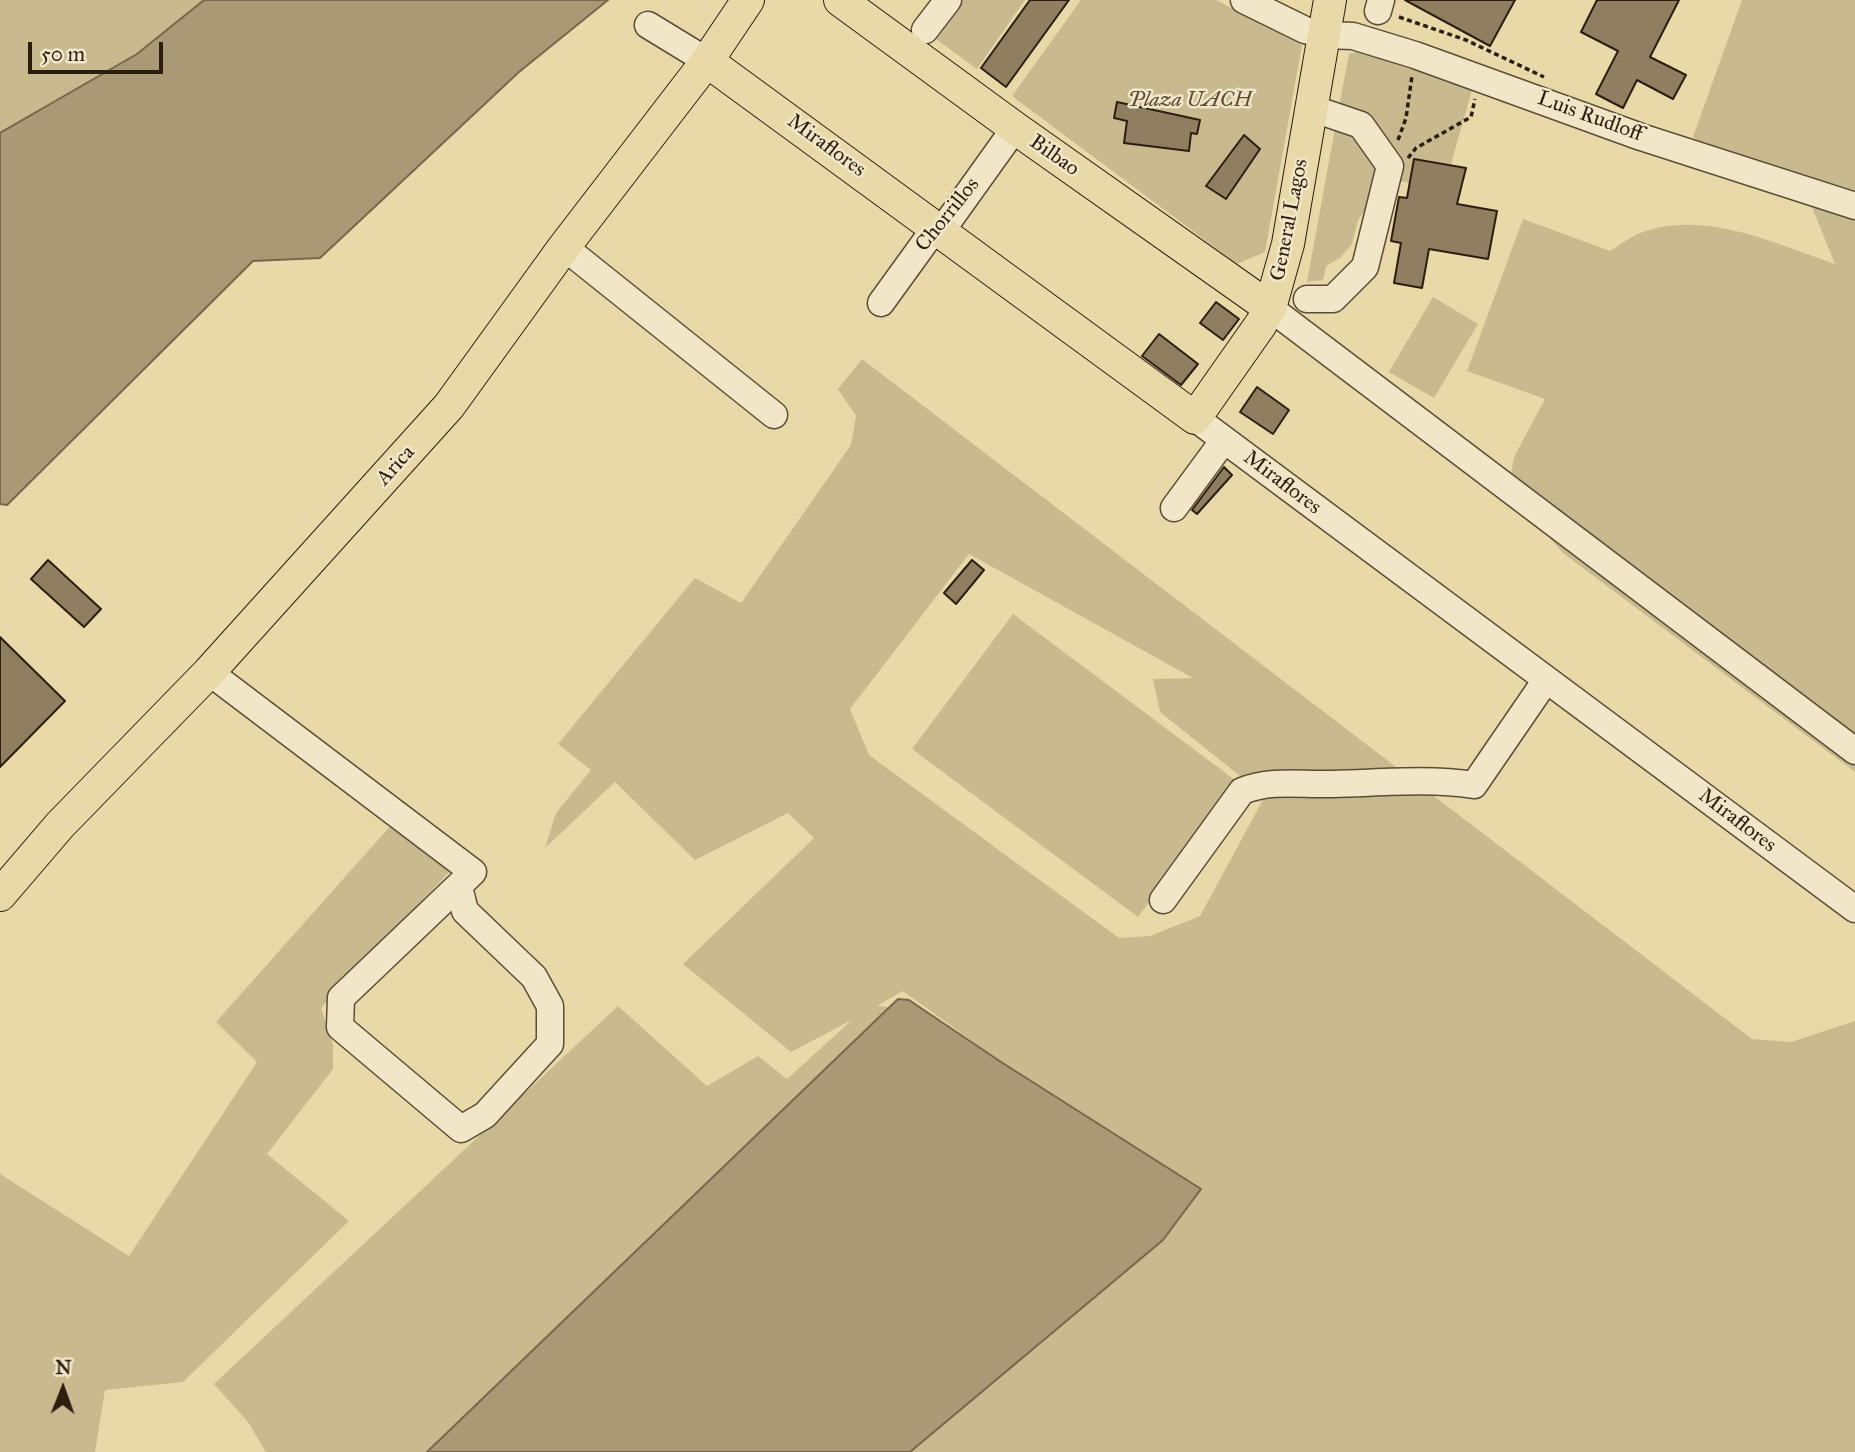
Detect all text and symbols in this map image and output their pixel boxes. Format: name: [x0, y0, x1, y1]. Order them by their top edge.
scale bar: [32, 28, 166, 72]
text: 50 m: [41, 41, 85, 67]
street label: Luis Rudloff: [1534, 86, 1646, 148]
park label: Plaza UACH: [1128, 88, 1252, 114]
street label: Miraflores: [782, 109, 870, 183]
street label: Bilbao: [1024, 130, 1084, 182]
street label: General Lagos: [1266, 157, 1314, 283]
street label: Chorrillos: [911, 173, 985, 257]
street label: Arica: [371, 441, 421, 491]
street label: Miraflores: [1238, 446, 1326, 520]
street label: Miraflores: [1693, 784, 1781, 858]
north arrow: [28, 1354, 98, 1424]
text: N: [55, 1356, 72, 1379]

